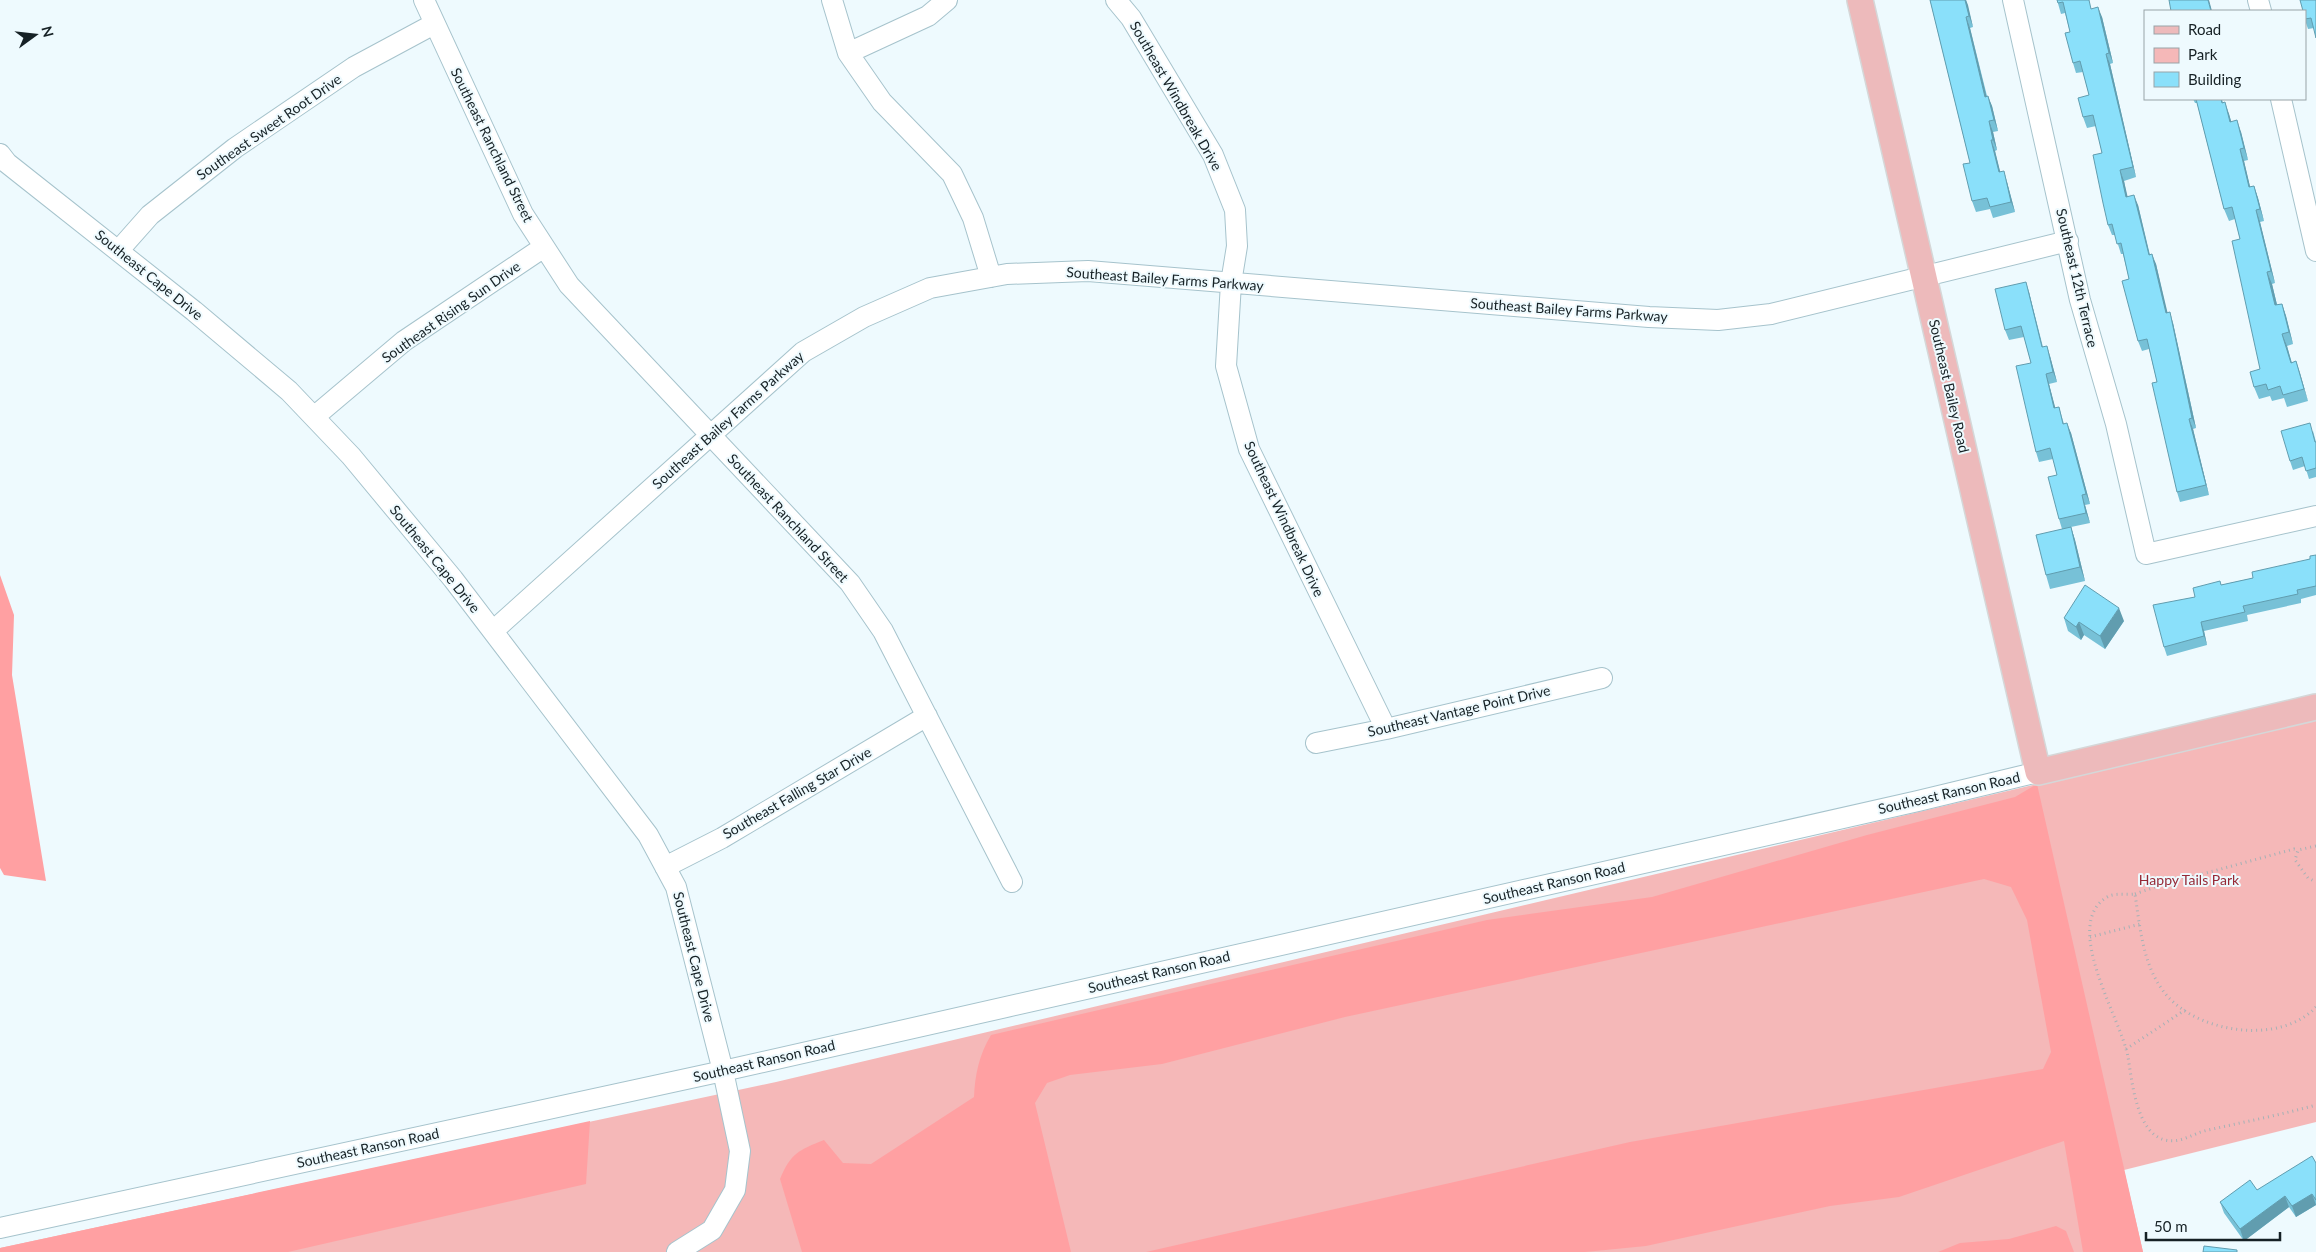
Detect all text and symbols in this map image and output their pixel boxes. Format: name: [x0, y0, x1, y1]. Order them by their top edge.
north arrow: [10, 10, 60, 60]
legend: [2144, 10, 2306, 100]
street label: Southeast Windbreak Drive: [1127, 18, 1226, 173]
text: Road: [2188, 20, 2221, 38]
text: N: [38, 24, 58, 39]
text: Park: [2188, 45, 2218, 63]
street label: Southeast Ranchland Street: [448, 65, 537, 225]
street label: Southeast Sweet Root Drive: [193, 70, 344, 183]
text: Building: [2188, 70, 2241, 88]
street label: Southeast 12th Terrace: [2053, 207, 2102, 349]
street label: Southeast Cape Drive: [92, 226, 207, 323]
street label: Southeast Rising Sun Drive: [378, 257, 523, 366]
street label: Southeast Bailey Farms Parkway: [1066, 263, 1265, 294]
street label: Southeast Bailey Farms Parkway: [1470, 294, 1669, 325]
street label: Southeast Bailey Road: [1926, 318, 1973, 454]
street label: Southeast Bailey Farms Parkway: [648, 347, 807, 492]
street label: Southeast Windbreak Drive: [1241, 438, 1328, 599]
street label: Southeast Ranchland Street: [724, 450, 852, 585]
street label: Southeast Cape Drive: [387, 501, 484, 616]
street label: Southeast Vantage Point Drive: [1366, 681, 1552, 740]
street label: Southeast Falling Star Drive: [719, 743, 874, 842]
street label: Southeast Ranson Road: [1876, 768, 2021, 817]
street label: Southeast Ranson Road: [1481, 858, 1626, 907]
park label: Happy Tails Park: [2139, 871, 2240, 888]
street label: Southeast Cape Drive: [670, 890, 719, 1024]
street label: Southeast Ranson Road: [1086, 947, 1231, 996]
street label: Southeast Ranson Road: [691, 1036, 836, 1085]
street label: Southeast Ranson Road: [295, 1124, 441, 1171]
scale bar: [2146, 1210, 2280, 1242]
text: 50 m: [2154, 1217, 2188, 1235]

